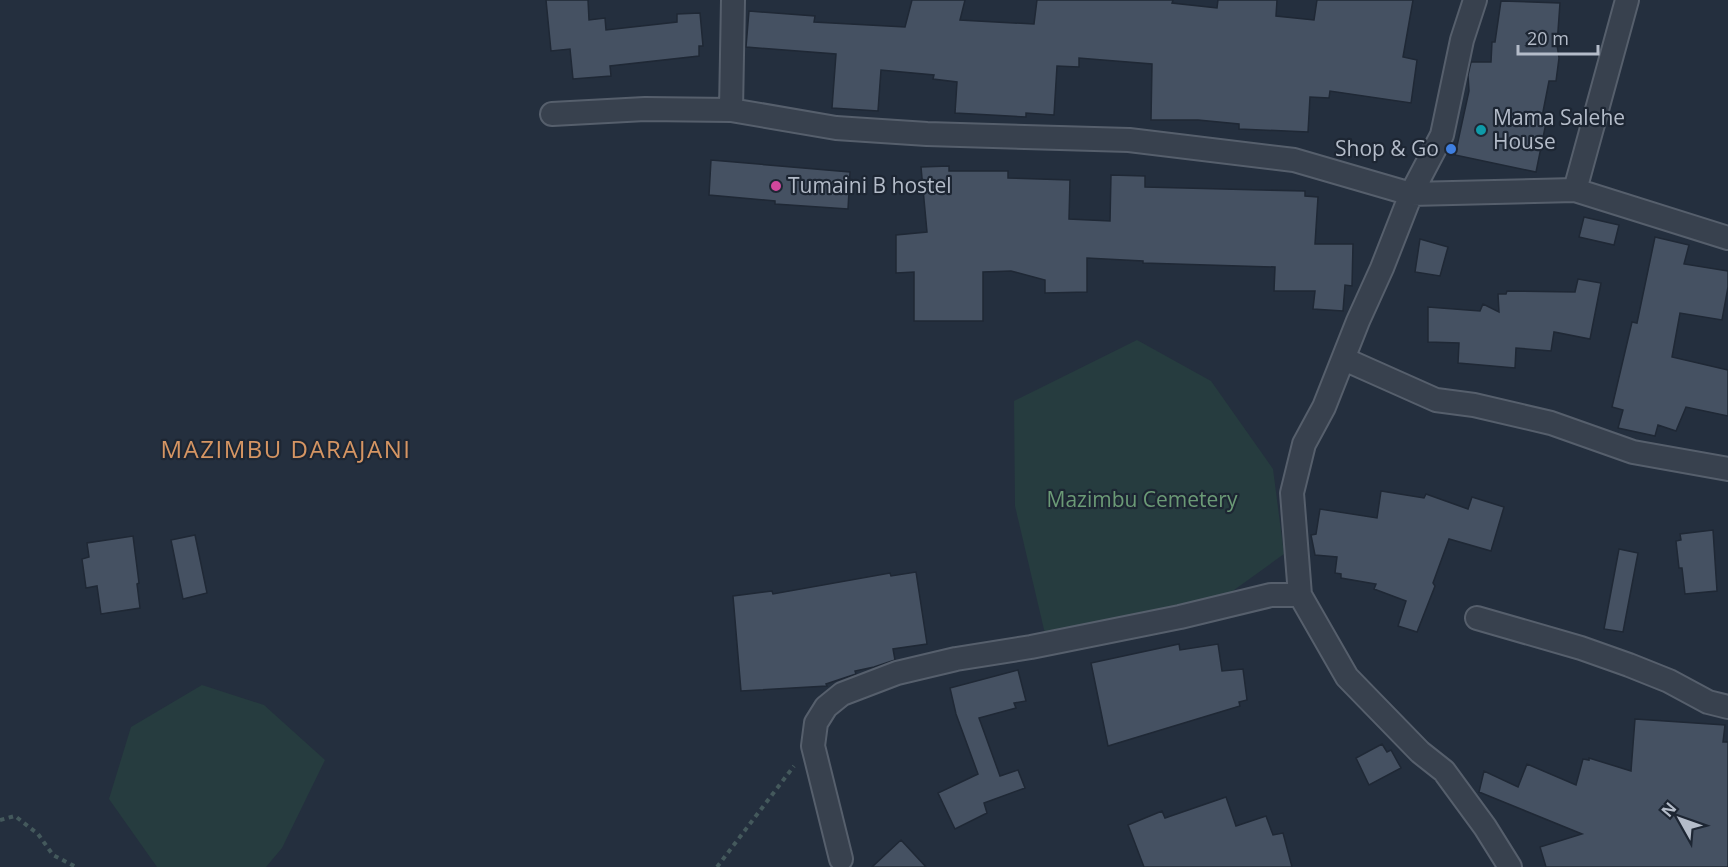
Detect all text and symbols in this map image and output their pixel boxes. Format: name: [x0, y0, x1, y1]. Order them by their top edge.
scale bar: [1518, 18, 1598, 56]
text: 20 m: [1527, 26, 1569, 50]
place label: Mama Salehe House: [1493, 103, 1625, 155]
marker: Mama Salehe House: [1474, 123, 1488, 137]
place label: Shop & Go: [1335, 134, 1439, 162]
marker: Shop & Go: [1444, 142, 1458, 156]
place label: Tumaini B hostel: [788, 171, 952, 199]
marker: Tumaini B hostel: [769, 179, 783, 193]
district label: MAZIMBU DARAJANI: [161, 432, 412, 465]
park label: Mazimbu Cemetery: [1047, 485, 1238, 513]
north arrow: [1650, 789, 1710, 849]
text: N: [1656, 797, 1681, 821]

